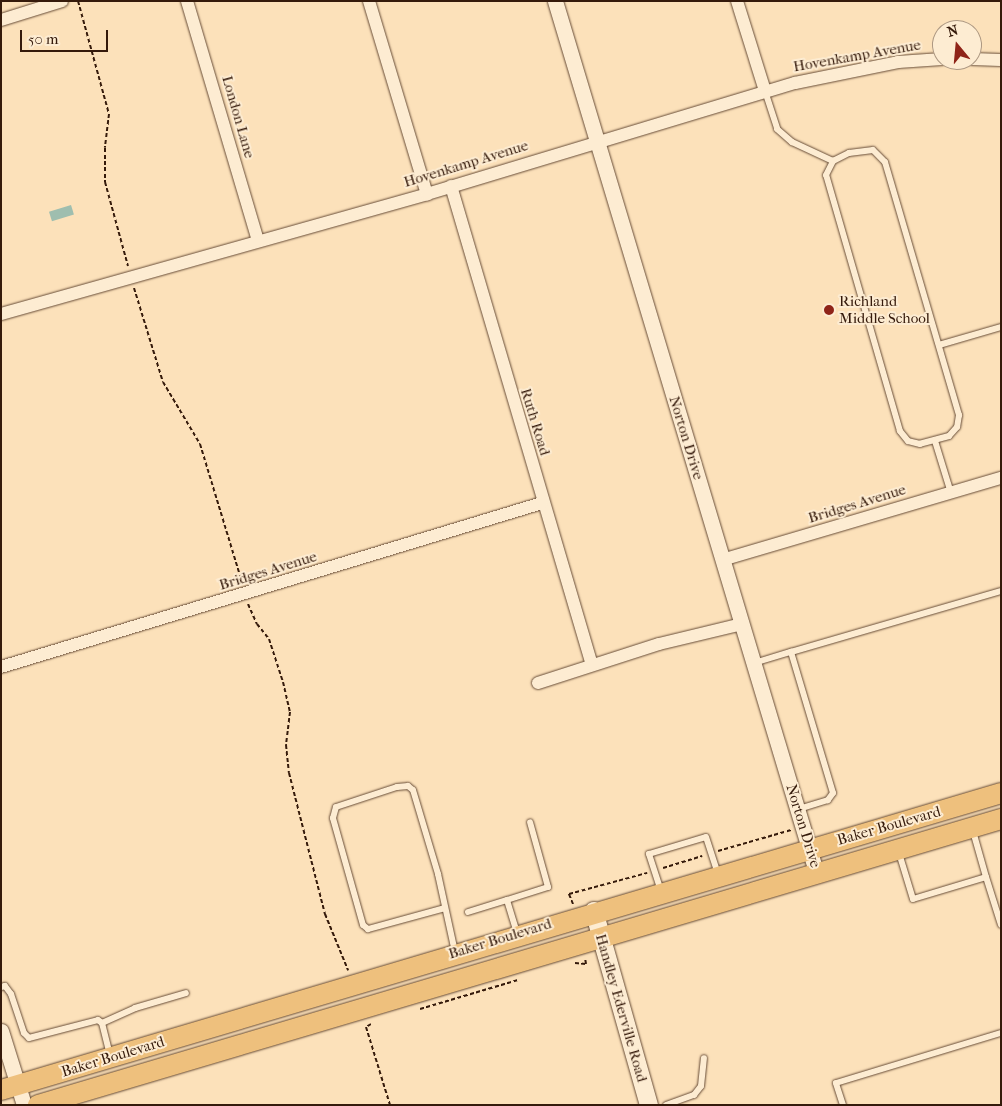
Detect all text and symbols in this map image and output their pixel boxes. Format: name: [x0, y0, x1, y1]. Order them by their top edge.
scale bar: [22, 20, 110, 52]
north arrow: [932, 20, 982, 70]
text: N: [945, 21, 960, 41]
text: 50 m: [28, 30, 58, 48]
street label: Hovenkamp Avenue: [792, 36, 922, 76]
street label: London Lane: [218, 74, 258, 160]
street label: Hovenkamp Avenue: [402, 137, 530, 191]
place label: Richland Middle School: [839, 292, 930, 327]
marker: Richland Middle School: [823, 304, 835, 316]
street label: Ruth Road: [516, 386, 554, 458]
street label: Norton Drive: [665, 394, 707, 482]
street label: Bridges Avenue: [806, 481, 908, 527]
street label: Bridges Avenue: [217, 548, 319, 594]
street label: Norton Drive: [782, 782, 824, 870]
street label: Baker Boulevard: [835, 803, 943, 849]
street label: Baker Boulevard: [446, 915, 554, 963]
street label: Handley Ederville Road: [591, 932, 651, 1084]
street label: Baker Boulevard: [59, 1033, 167, 1081]

